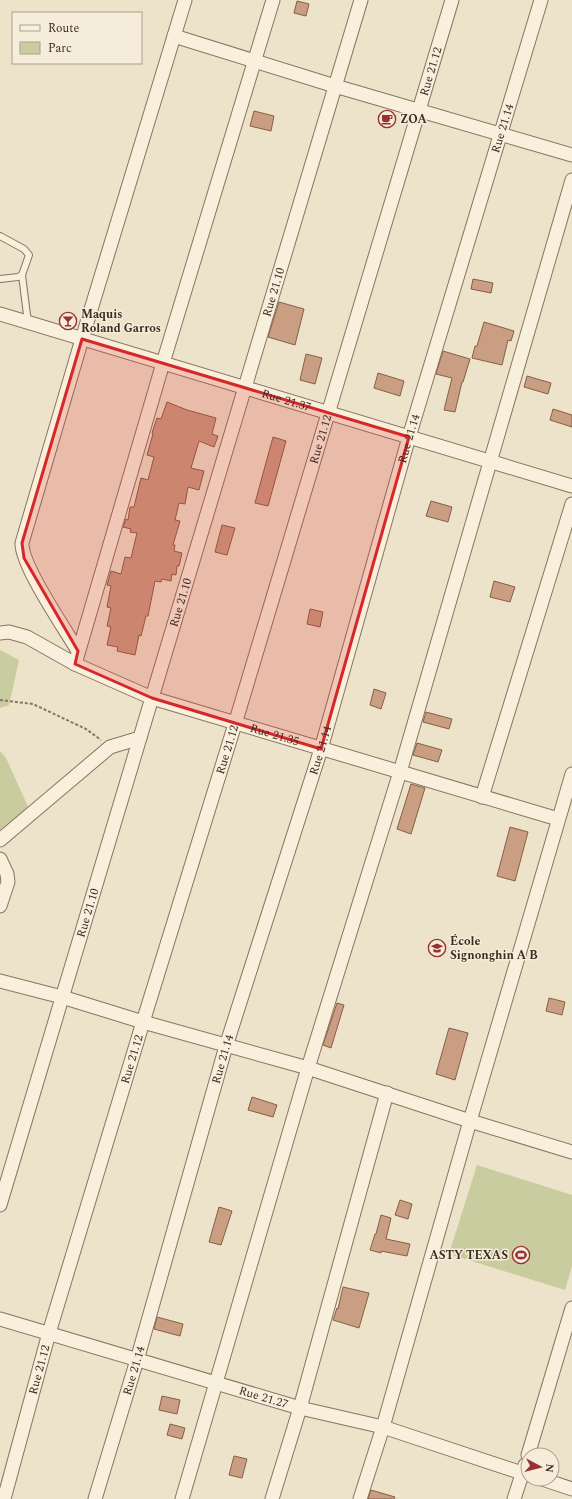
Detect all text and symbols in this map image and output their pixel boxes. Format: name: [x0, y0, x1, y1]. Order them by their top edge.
legend: [12, 12, 142, 64]
text: Route: [48, 19, 79, 38]
text: Parc: [48, 39, 72, 58]
street label: Rue 21.12: [414, 44, 447, 98]
street label: Rue 21.14: [486, 101, 519, 155]
cafe icon: ZOA: [377, 109, 397, 129]
place label: ZOA: [400, 110, 427, 129]
street label: Rue 21.10: [257, 265, 290, 319]
place label: Maquis Roland Garros: [81, 305, 161, 338]
bar icon: Maquis Roland Garros: [58, 311, 78, 331]
street label: Rue 21.37: [259, 384, 313, 416]
street label: Rue 21.12: [304, 412, 337, 466]
street label: Rue 21.14: [393, 412, 425, 465]
street label: Rue 21.10: [164, 576, 197, 629]
street label: Rue 21.35: [248, 718, 302, 751]
street label: Rue 21.12: [211, 723, 244, 777]
street label: Rue 21.14: [304, 723, 337, 777]
street label: Rue 21.10: [71, 886, 104, 940]
place label: École Signonghin A B: [450, 932, 538, 965]
school or university icon: École Signonghin A B: [427, 938, 447, 958]
street label: Rue 21.12: [115, 1032, 148, 1086]
street label: Rue 21.14: [206, 1032, 239, 1086]
sports icon: ASTY TEXAS: [511, 1245, 531, 1265]
place label: ASTY TEXAS: [429, 1246, 508, 1265]
street label: Rue 21.12: [23, 1343, 55, 1397]
street label: Rue 21.14: [117, 1344, 150, 1398]
street label: Rue 21.27: [237, 1381, 291, 1414]
north arrow: [520, 1447, 560, 1487]
text: N: [540, 1463, 558, 1474]

